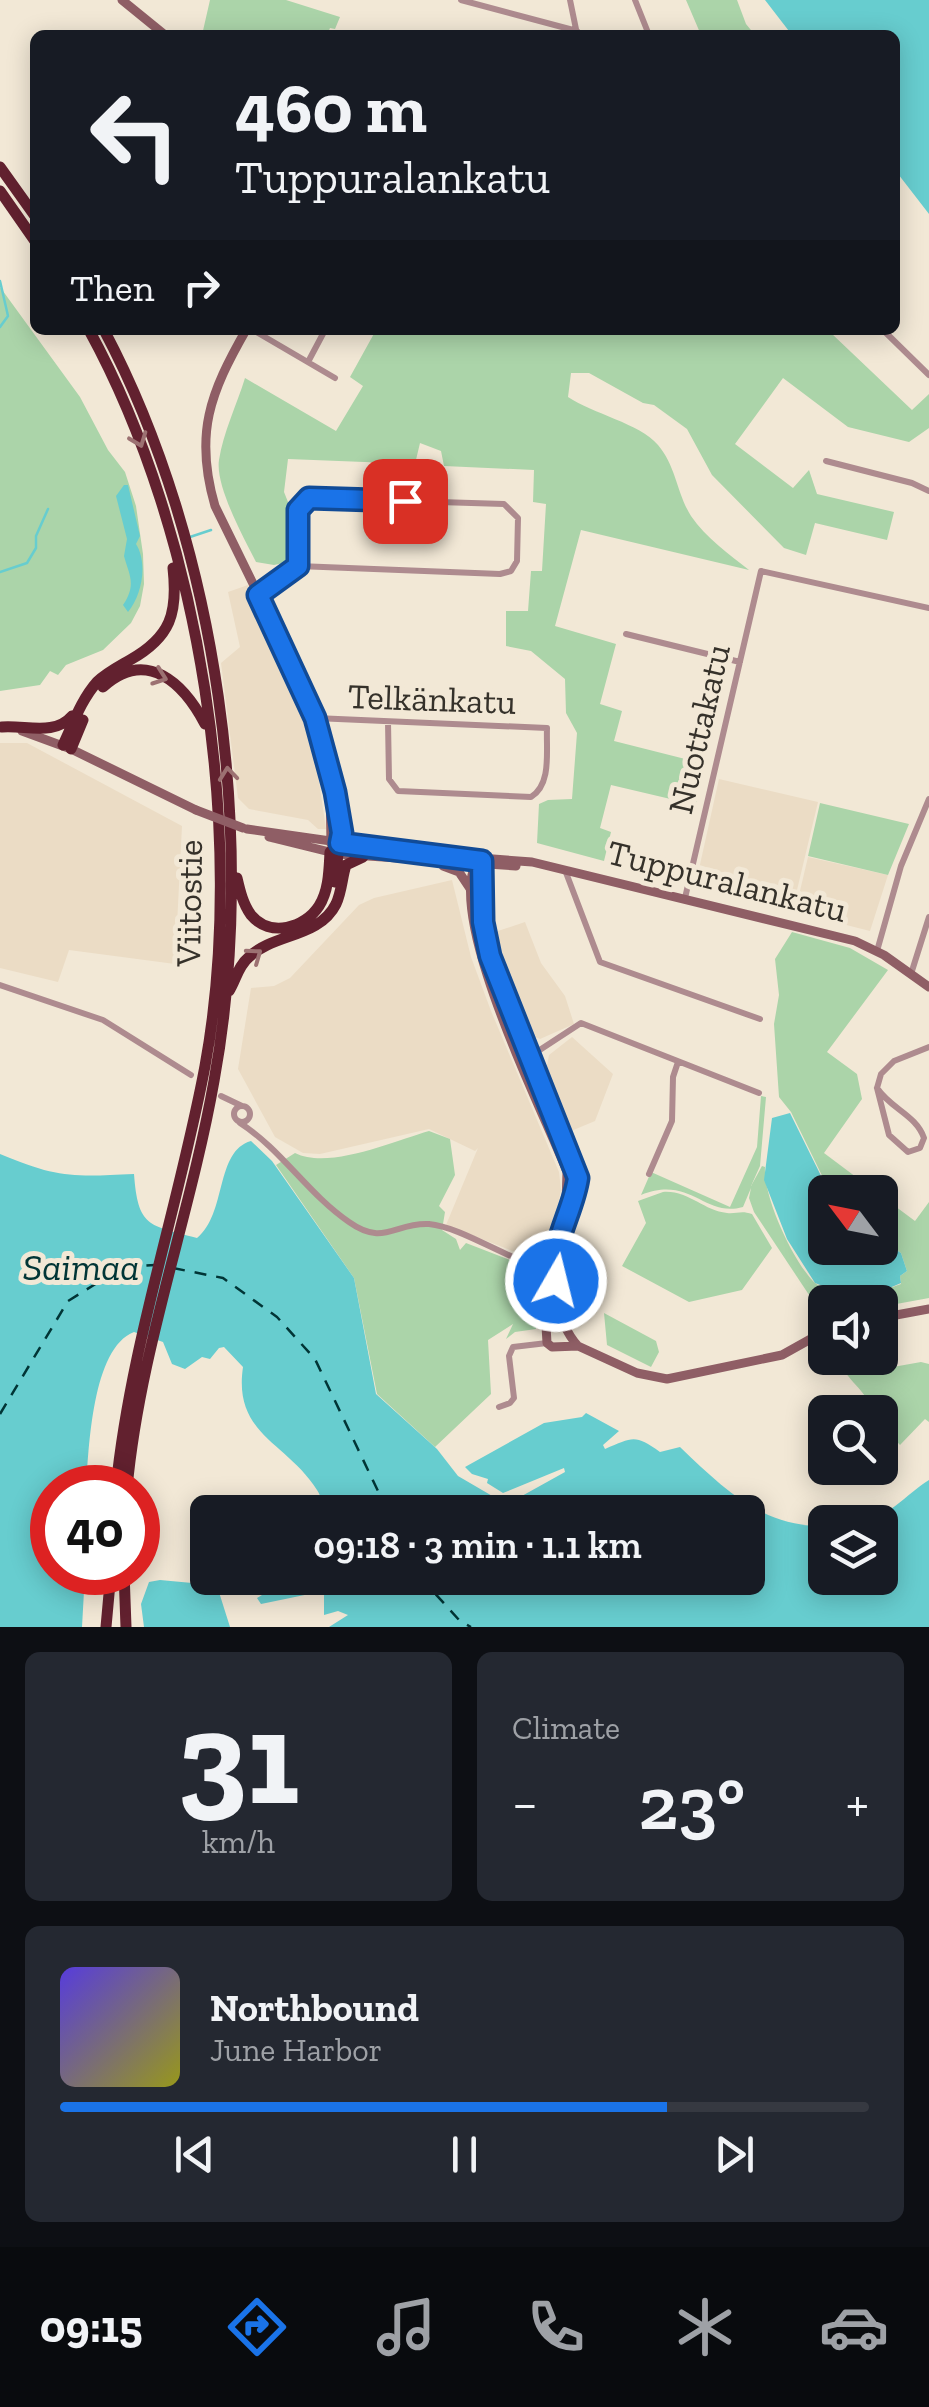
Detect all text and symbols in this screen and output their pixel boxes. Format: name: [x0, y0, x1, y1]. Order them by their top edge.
text: 460 m: [235, 66, 427, 150]
icon: left: [70, 70, 200, 200]
text: Tuppuralankatu: [235, 151, 550, 205]
icon: right: [174, 260, 229, 315]
text: Then: [70, 265, 154, 311]
one-way arrow: [127, 431, 148, 448]
pin: [363, 459, 448, 544]
icon: arrive: [378, 474, 433, 529]
street label: Nuottakatu: [659, 640, 739, 818]
one-way arrow: [150, 666, 168, 686]
street label: Telkänkatu: [347, 675, 517, 723]
one-way arrow: [218, 766, 239, 782]
street label: Tuppuralankatu: [603, 831, 851, 931]
street label: Viitostie: [167, 839, 211, 968]
one-way arrow: [244, 949, 262, 967]
north arrow: [808, 1175, 898, 1265]
map controls: [808, 1175, 898, 1595]
position arrow: [504, 1229, 608, 1333]
water label: Saimaa: [22, 1244, 140, 1290]
button: sound: [808, 1285, 898, 1375]
button: search: [808, 1395, 898, 1485]
speed limit sign: 40: [30, 1465, 160, 1595]
button: layers: [808, 1505, 898, 1595]
text: 09:18 · 3 min · 1.1 km: [313, 1522, 642, 1568]
text: 31: [178, 1680, 299, 1836]
text: Climate: [512, 1709, 620, 1747]
text: 23°: [639, 1758, 745, 1848]
text: −: [512, 1770, 538, 1836]
text: +: [846, 1770, 869, 1836]
text: km/h: [202, 1823, 275, 1861]
text: Northbound: [210, 1985, 419, 2031]
text: June Harbor: [210, 2031, 382, 2069]
icon: previous: [167, 2127, 222, 2182]
icon: pause: [437, 2127, 492, 2182]
icon: next: [707, 2127, 762, 2182]
icon: directions: [222, 2292, 292, 2362]
icon: music: [371, 2292, 441, 2362]
icon: phone: [521, 2292, 591, 2362]
icon: climate: [670, 2292, 740, 2362]
icon: car: [819, 2292, 889, 2362]
text: 09:15: [40, 2300, 143, 2354]

